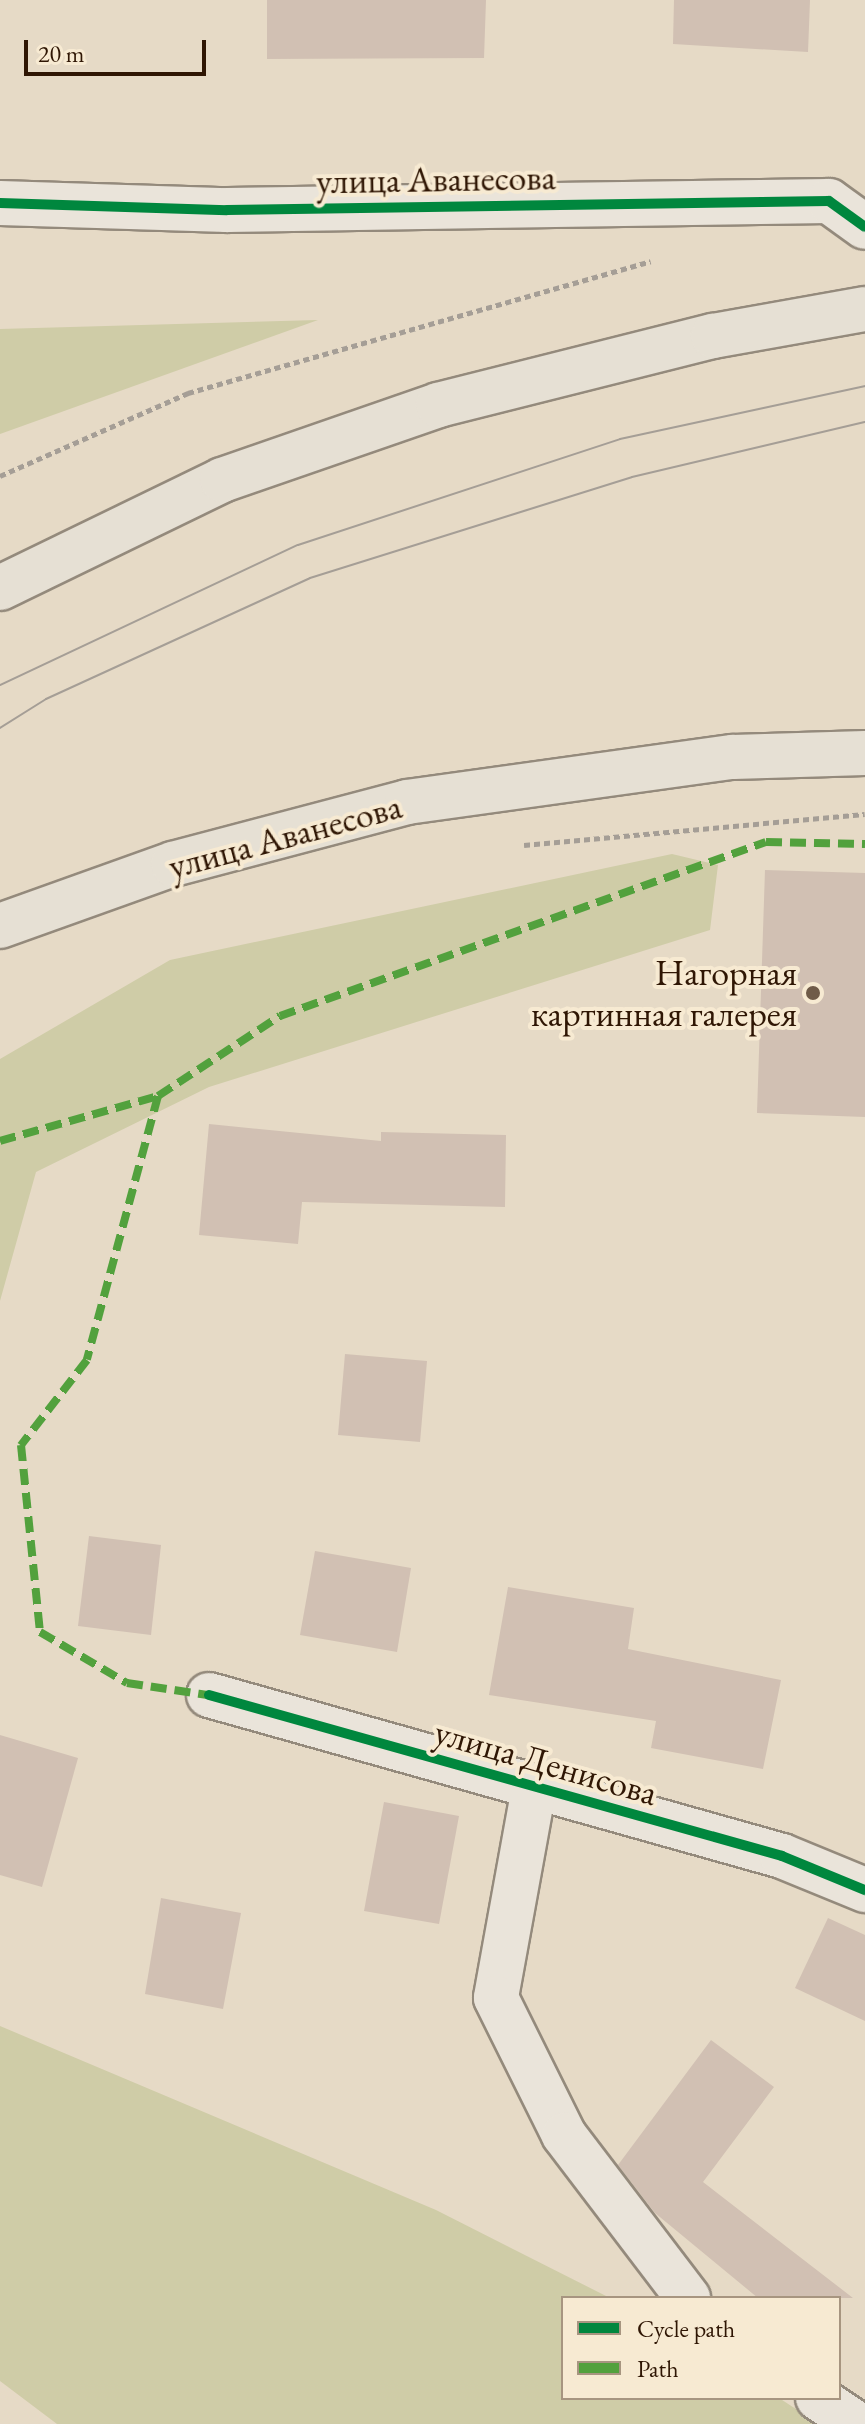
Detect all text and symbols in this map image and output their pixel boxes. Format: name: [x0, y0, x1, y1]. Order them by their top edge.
scale bar: [28, 24, 210, 74]
text: 20 m: [38, 38, 85, 69]
street label: улица Аванесова: [316, 155, 556, 203]
street label: улица Аванесова: [164, 784, 406, 888]
place label: Нагорная картинная галерея: [531, 950, 797, 1035]
marker: Нагорная картинная галерея: [804, 984, 822, 1002]
street label: улица Денисова: [430, 1710, 662, 1814]
legend: [561, 2296, 841, 2400]
text: Cycle path: [637, 2313, 735, 2344]
text: Path: [637, 2353, 679, 2384]

